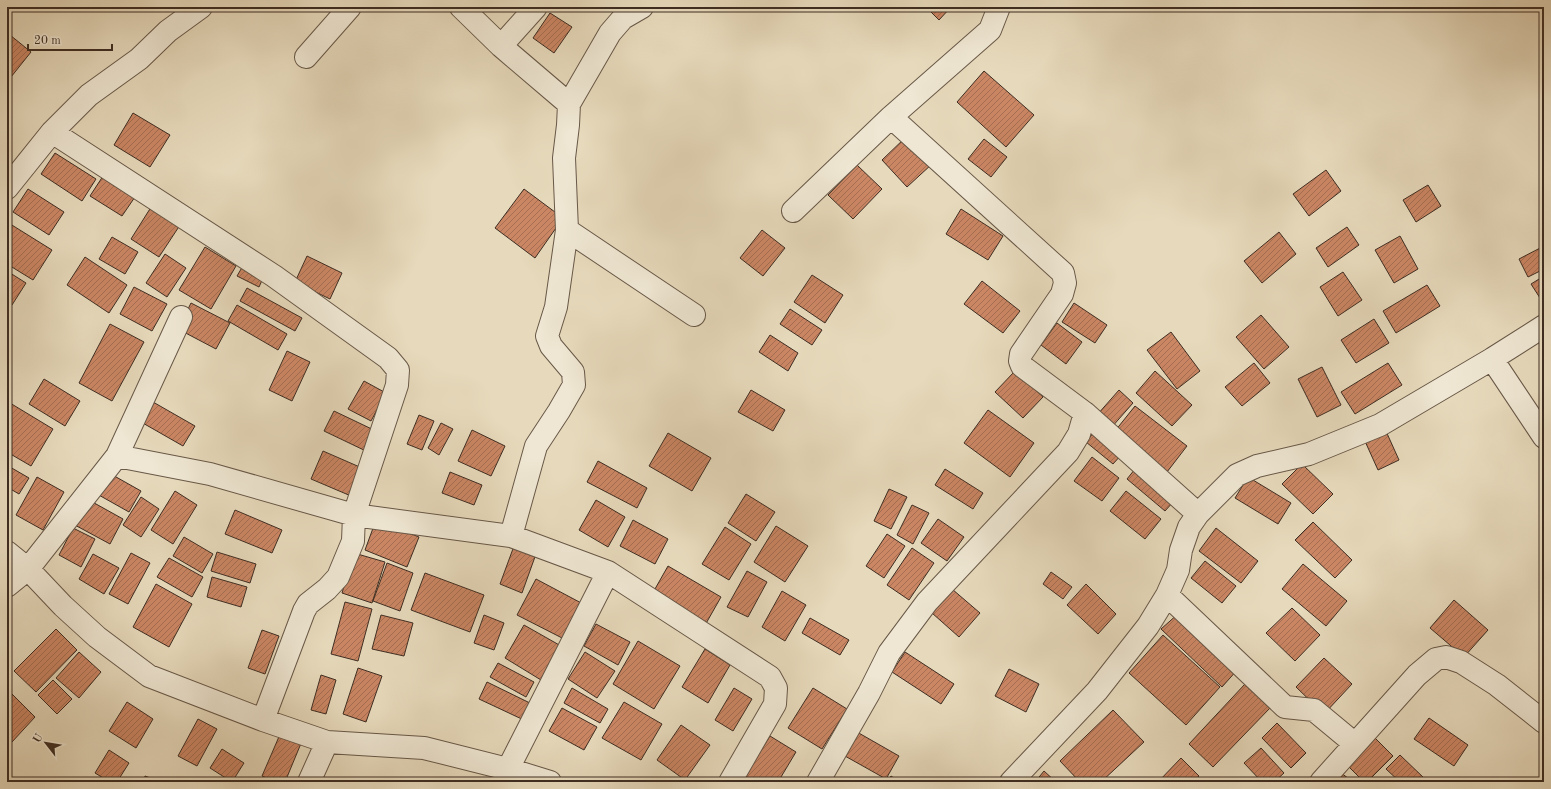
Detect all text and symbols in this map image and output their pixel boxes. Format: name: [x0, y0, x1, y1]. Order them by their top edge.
scale bar: [28, 26, 112, 52]
text: 20 m: [34, 35, 61, 47]
north arrow: [26, 723, 66, 763]
text: U: [32, 732, 46, 745]

